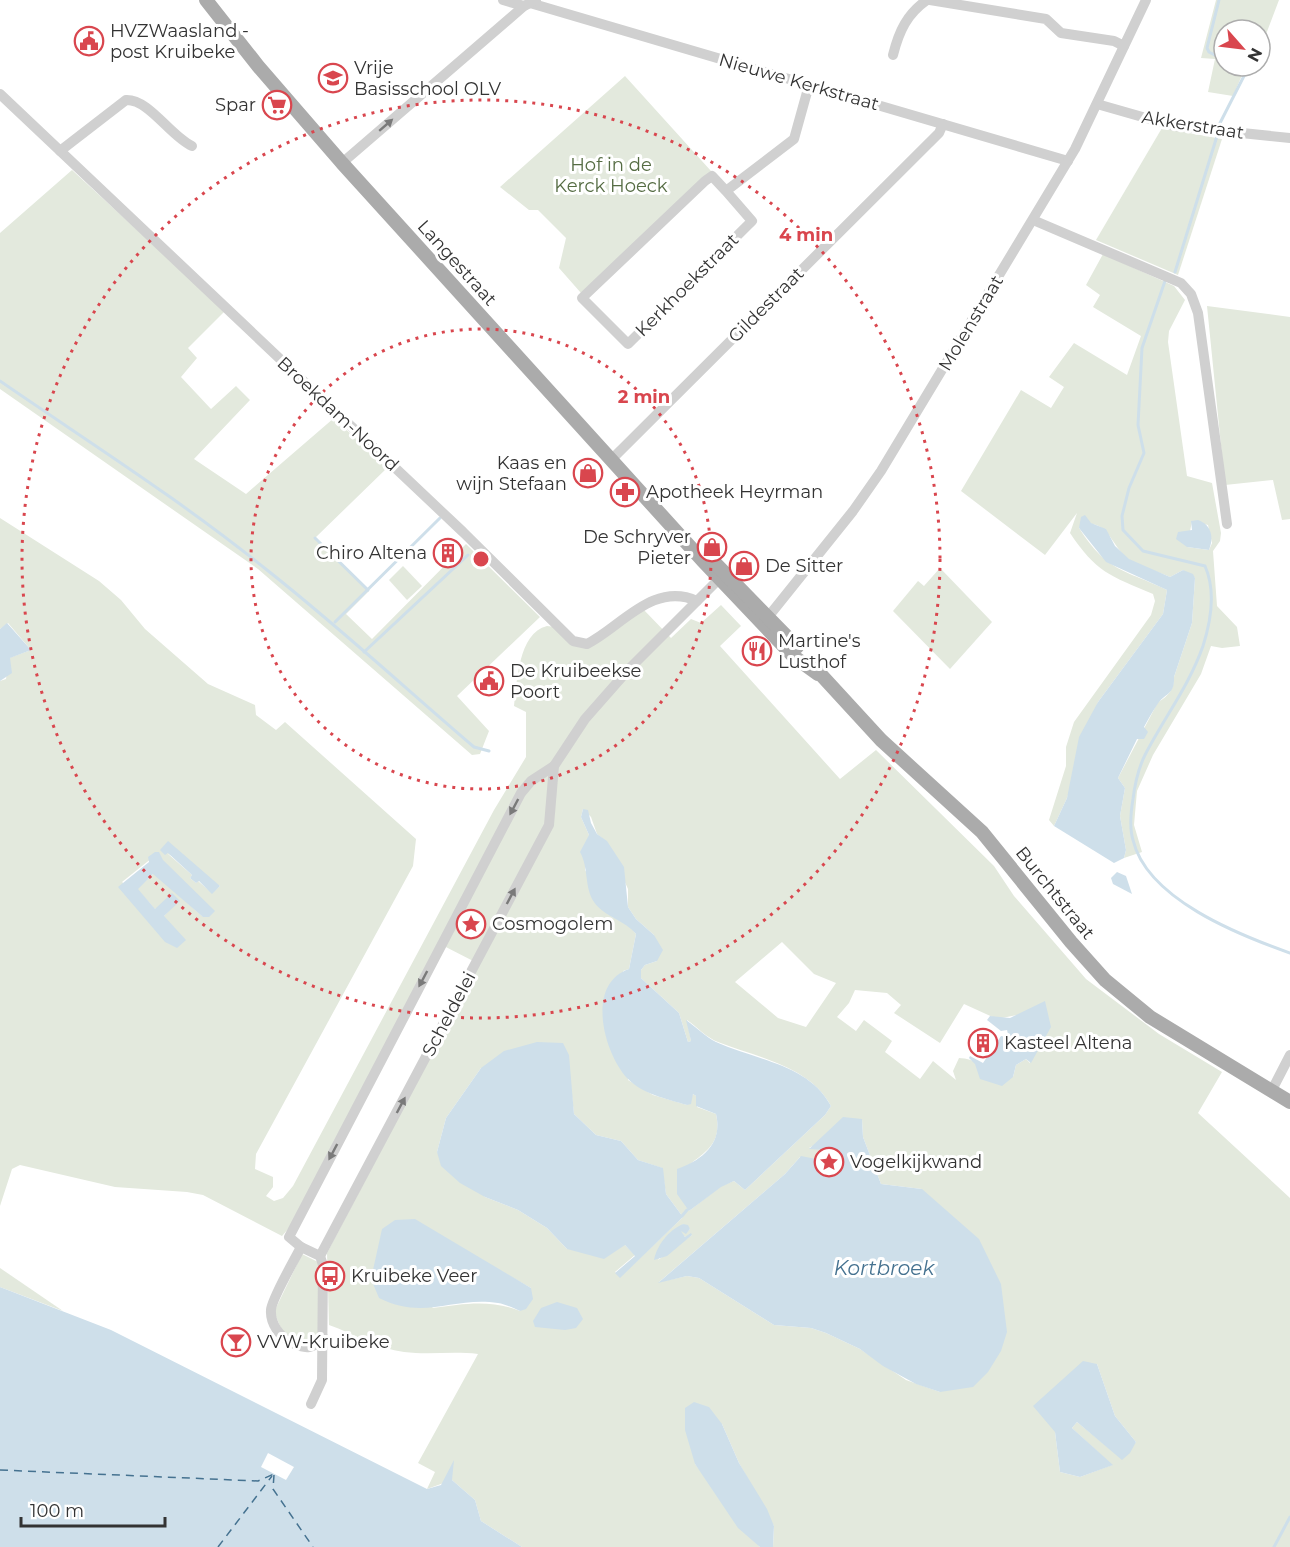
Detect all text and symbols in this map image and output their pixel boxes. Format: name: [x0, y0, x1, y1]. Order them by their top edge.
north arrow: [1212, 18, 1272, 78]
place label: HVZWaasland - post Kruibeke: [110, 20, 249, 63]
public building icon: HVZWaasland - post Kruibeke: [73, 25, 105, 57]
text: N: [1243, 45, 1266, 65]
street label: Nieuwe Kerkstraat: [716, 49, 882, 115]
place label: Vrije Basisschool OLV: [354, 57, 501, 100]
school or university icon: Vrije Basisschool OLV: [317, 62, 349, 94]
supermarket icon: Spar: [261, 89, 293, 121]
place label: Spar: [215, 94, 256, 116]
street label: Akkerstraat: [1140, 106, 1246, 144]
one-way arrow: [378, 119, 394, 132]
park label: Hof in de Kerck Hoeck: [554, 154, 668, 197]
street label: Langestraat: [413, 216, 501, 310]
text: 4 min: [779, 224, 833, 246]
street label: Kerkhoekstraat: [631, 229, 743, 341]
street label: Gildestraat: [724, 263, 808, 347]
street label: Molenstraat: [934, 271, 1008, 375]
street label: Broekdam-Noord: [273, 352, 403, 476]
text: 2 min: [618, 386, 670, 408]
place label: Kaas en wijn Stefaan: [456, 452, 567, 495]
shop icon: Kaas en wijn Stefaan: [572, 457, 604, 489]
pharmacy icon: Apotheek Heyrman: [609, 476, 641, 508]
place label: Apotheek Heyrman: [646, 481, 823, 503]
place label: De Schryver Pieter: [583, 526, 691, 569]
shop icon: De Schryver Pieter: [696, 531, 728, 563]
building icon: Chiro Altena: [432, 537, 464, 569]
place label: Chiro Altena: [316, 542, 427, 564]
centre of rings: [471, 549, 491, 569]
shop icon: De Sitter: [728, 550, 760, 582]
place label: De Sitter: [765, 555, 843, 577]
place label: Martine's Lusthof: [778, 630, 861, 673]
restaurant icon: Martine's Lusthof: [741, 635, 773, 667]
place label: De Kruibeekse Poort: [510, 660, 641, 703]
public building icon: De Kruibeekse Poort: [473, 665, 505, 697]
one-way arrow: [509, 798, 519, 815]
street label: Burchtstraat: [1011, 842, 1099, 944]
one-way arrow: [506, 887, 516, 904]
place icon: Cosmogolem: [455, 908, 487, 940]
place label: Cosmogolem: [492, 913, 613, 935]
street label: Scheldelei: [418, 968, 480, 1060]
one-way arrow: [418, 971, 428, 988]
building icon: Kasteel Altena: [967, 1027, 999, 1059]
place label: Kasteel Altena: [1004, 1032, 1132, 1054]
one-way arrow: [396, 1096, 406, 1113]
one-way arrow: [328, 1143, 338, 1161]
place icon: Vogelkijkwand: [813, 1146, 845, 1178]
place label: Vogelkijkwand: [850, 1151, 982, 1173]
water label: Kortbroek: [834, 1256, 935, 1280]
bus stop icon: Kruibeke Veer: [314, 1260, 346, 1292]
place label: Kruibeke Veer: [351, 1265, 477, 1287]
bar icon: VVW-Kruibeke: [220, 1326, 252, 1358]
place label: VVW-Kruibeke: [257, 1331, 390, 1353]
scale bar: [21, 1490, 165, 1528]
text: 100 m: [30, 1500, 84, 1522]

